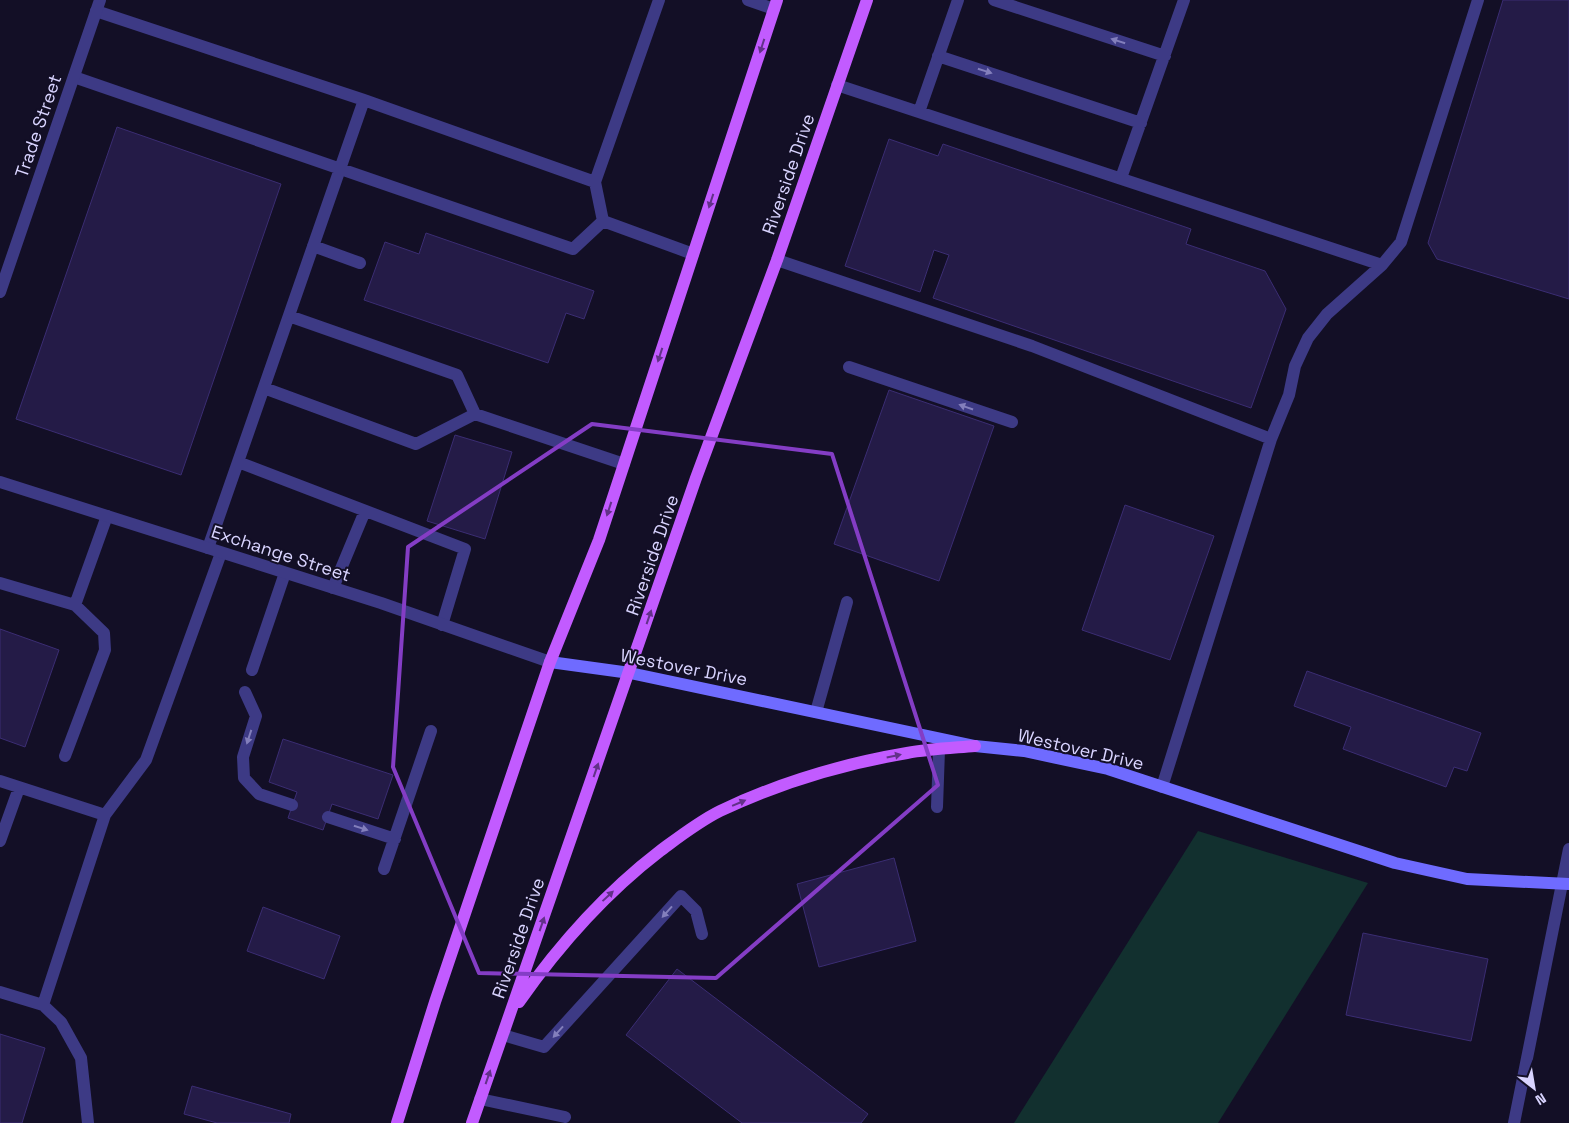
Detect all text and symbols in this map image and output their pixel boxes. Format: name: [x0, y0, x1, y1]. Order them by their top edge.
one-way arrow: [1111, 36, 1126, 44]
one-way arrow: [758, 39, 765, 54]
one-way arrow: [977, 68, 992, 76]
street label: Trade Street: [10, 71, 66, 181]
street label: Riverside Drive: [757, 111, 819, 237]
one-way arrow: [707, 193, 714, 208]
one-way arrow: [656, 348, 664, 363]
one-way arrow: [958, 402, 973, 410]
street label: Riverside Drive: [621, 492, 683, 618]
one-way arrow: [605, 502, 613, 517]
street label: Exchange Street: [208, 520, 354, 586]
one-way arrow: [645, 609, 653, 624]
street label: Westover Drive: [619, 643, 749, 691]
street label: Westover Drive: [1016, 723, 1146, 775]
one-way arrow: [245, 730, 253, 745]
one-way arrow: [887, 751, 903, 759]
one-way arrow: [593, 763, 600, 778]
one-way arrow: [732, 799, 747, 806]
one-way arrow: [354, 824, 369, 832]
street label: Riverside Drive: [487, 875, 549, 1001]
one-way arrow: [601, 890, 613, 902]
one-way arrow: [661, 905, 673, 917]
one-way arrow: [539, 916, 546, 931]
one-way arrow: [552, 1025, 563, 1038]
north arrow: [1509, 1063, 1559, 1113]
one-way arrow: [484, 1069, 492, 1084]
text: N: [1532, 1089, 1549, 1109]

